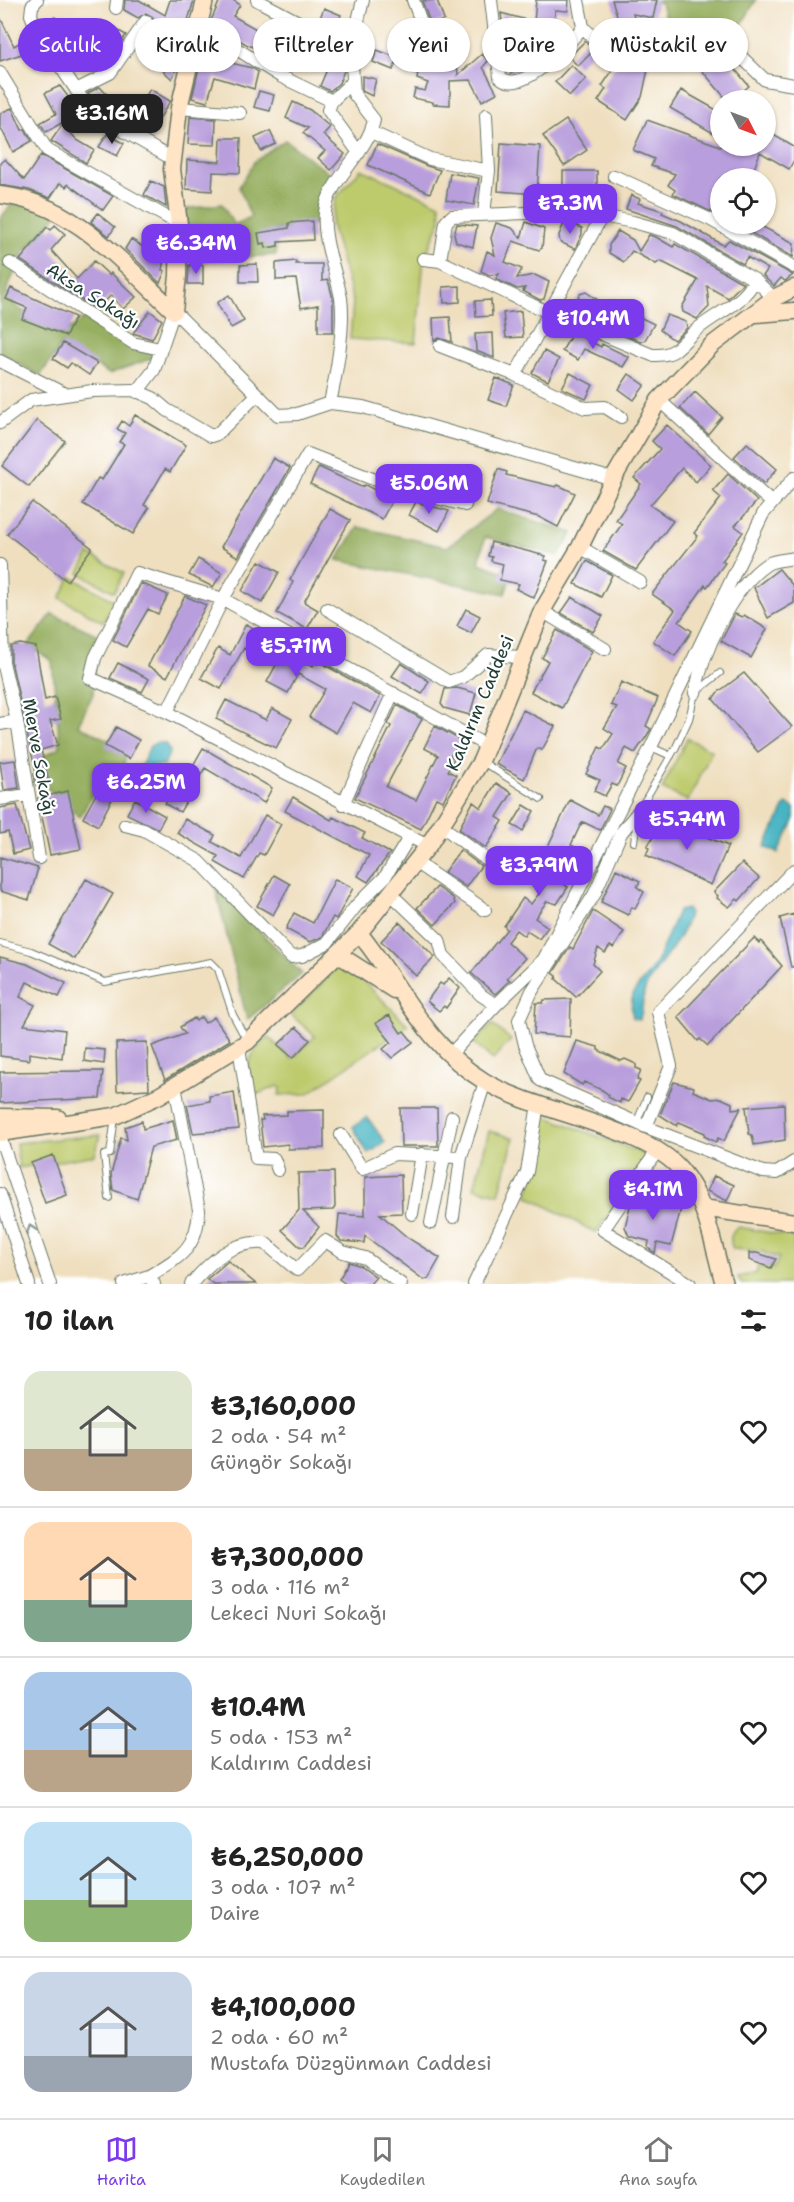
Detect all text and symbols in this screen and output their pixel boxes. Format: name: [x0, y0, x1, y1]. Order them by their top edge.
chip: Satılık: [18, 18, 123, 72]
chip: Kiralık: [135, 18, 241, 72]
chip: Filtreler: [253, 18, 375, 72]
chip: Yeni: [387, 18, 470, 72]
chip: Daire: [482, 18, 577, 72]
chip: Müstakil ev: [589, 18, 748, 72]
north arrow: [710, 90, 776, 156]
map controls: [710, 90, 776, 234]
pin: ₺3.16M: [63, 94, 161, 145]
text: ₺3.16M: [75, 100, 149, 126]
button: locate: [710, 168, 776, 234]
pin: ₺7.3M: [528, 184, 612, 235]
text: ₺7.3M: [537, 190, 603, 216]
pin: ₺6.34M: [147, 224, 245, 275]
text: ₺6.34M: [155, 230, 237, 256]
street label: Aksa Sokağı: [42, 258, 144, 334]
pin: ₺10.4M: [544, 299, 642, 350]
text: ₺10.4M: [556, 305, 630, 331]
pin: ₺5.06M: [380, 464, 478, 515]
text: ₺5.06M: [389, 470, 469, 496]
pin: ₺5.71M: [247, 627, 345, 678]
street label: Kaldırım Caddesi: [440, 631, 520, 775]
text: ₺5.71M: [260, 633, 332, 659]
street label: Merve Sokağı: [17, 697, 61, 817]
pin: ₺6.25M: [97, 763, 195, 814]
text: ₺6.25M: [106, 769, 186, 795]
pin: ₺5.74M: [638, 800, 736, 851]
text: ₺5.74M: [648, 806, 726, 832]
pin: ₺3.79M: [490, 846, 588, 897]
text: ₺3.79M: [500, 852, 578, 878]
pin: ₺4.1M: [611, 1170, 695, 1221]
text: ₺4.1M: [623, 1176, 683, 1202]
one-way arrow: [26, 1224, 39, 1235]
text: 10 ilan: [24, 1303, 114, 1338]
icon: filters: [737, 1304, 770, 1337]
text: ₺3,160,000: [210, 1388, 356, 1423]
icon: home: [72, 1395, 144, 1467]
icon: heart: [737, 1415, 770, 1448]
text: 2 oda · 54 m²: [210, 1423, 346, 1449]
text: Güngör Sokağı: [210, 1449, 353, 1475]
text: ₺7,300,000: [210, 1539, 364, 1574]
icon: home: [72, 1546, 144, 1618]
icon: heart: [737, 1566, 770, 1599]
text: 3 oda · 116 m²: [210, 1574, 350, 1600]
text: Lekeci Nuri Sokağı: [210, 1600, 387, 1626]
text: ₺10.4M: [210, 1689, 306, 1724]
icon: home: [72, 1696, 144, 1768]
icon: heart: [737, 1716, 770, 1749]
text: 5 oda · 153 m²: [210, 1724, 352, 1750]
text: Kaldırım Caddesi: [210, 1750, 372, 1776]
text: ₺6,250,000: [210, 1839, 364, 1874]
icon: home: [72, 1846, 144, 1918]
icon: heart: [737, 1866, 770, 1899]
text: 3 oda · 107 m²: [210, 1874, 355, 1900]
text: Daire: [210, 1900, 260, 1926]
text: ₺4,100,000: [210, 1989, 356, 2024]
icon: home: [72, 1996, 144, 2068]
icon: heart: [737, 2016, 770, 2049]
text: 2 oda · 60 m²: [210, 2024, 348, 2050]
text: Mustafa Düzgünman Caddesi: [210, 2050, 492, 2076]
tab: Harita: [97, 2133, 146, 2190]
tab: Kaydedilen: [340, 2133, 425, 2190]
tab: Ana sayfa: [619, 2133, 697, 2190]

